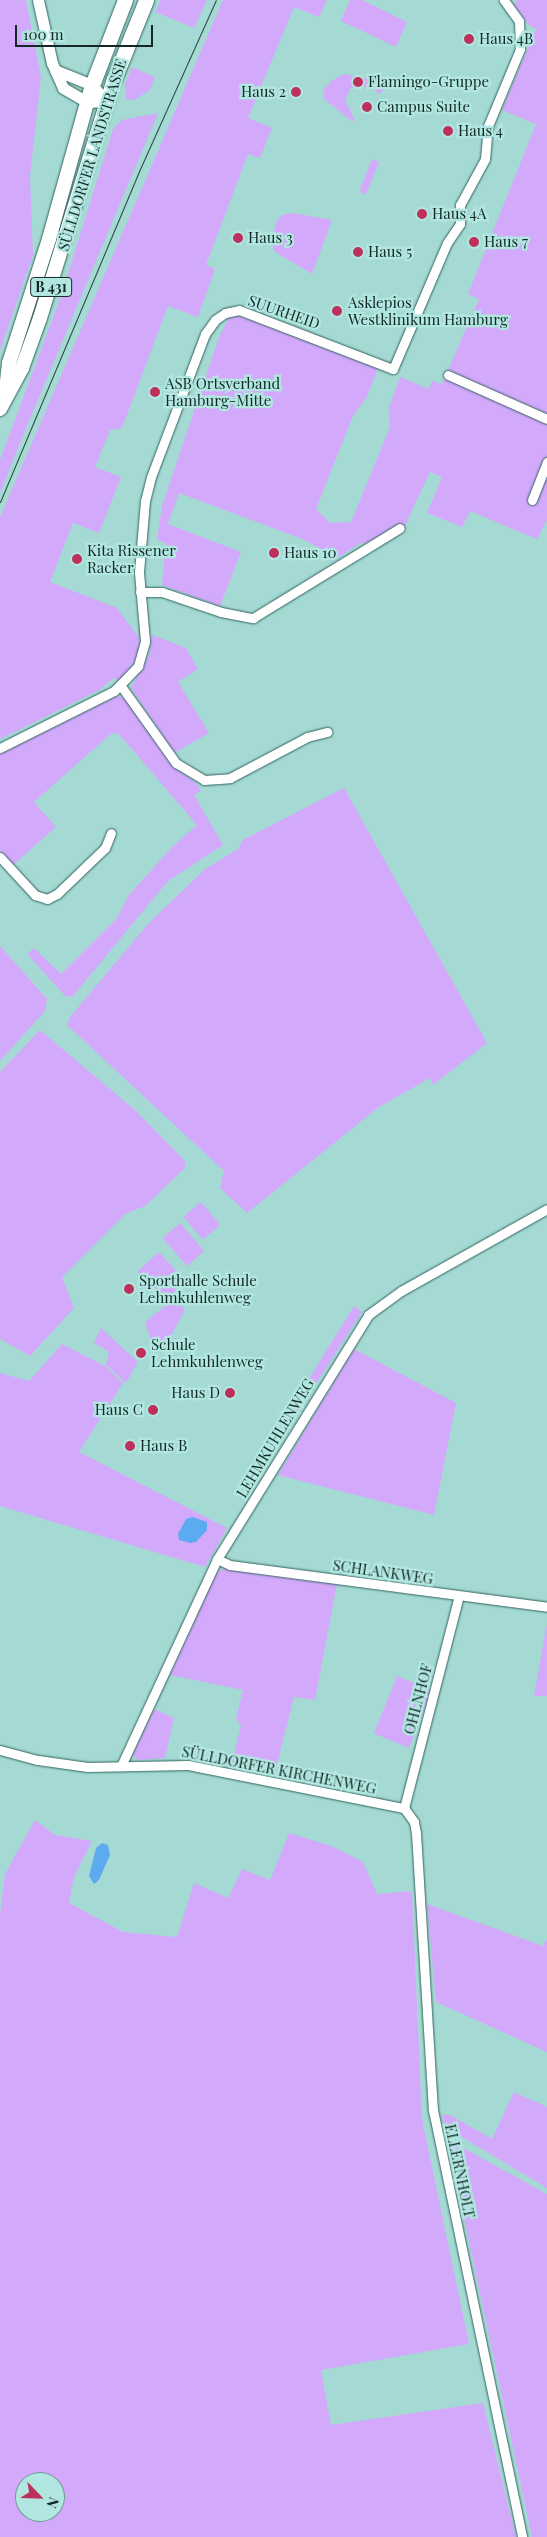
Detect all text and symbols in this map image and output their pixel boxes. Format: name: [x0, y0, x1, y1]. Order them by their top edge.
scale bar: [18, 15, 155, 47]
text: 100 m: [23, 24, 64, 44]
place label: Haus 4B: [479, 30, 534, 48]
marker: Haus 4B: [463, 33, 475, 45]
street label: SÜLLDORFER LANDSTRASSE: [54, 57, 130, 253]
place label: Flamingo-Gruppe: [368, 73, 489, 91]
marker: Flamingo-Gruppe: [352, 76, 364, 88]
place label: Haus 2: [241, 83, 286, 101]
marker: Haus 2: [290, 86, 302, 98]
place label: Campus Suite: [377, 98, 470, 116]
marker: Campus Suite: [361, 101, 373, 113]
place label: Haus 4: [458, 122, 503, 140]
marker: Haus 4: [442, 125, 454, 137]
place label: Haus 4A: [432, 205, 487, 223]
marker: Haus 4A: [416, 208, 428, 220]
place label: Haus 3: [248, 229, 293, 247]
marker: Haus 3: [232, 232, 244, 244]
place label: Haus 7: [484, 233, 528, 251]
marker: Haus 7: [468, 236, 480, 248]
place label: Haus 5: [368, 243, 412, 261]
marker: Haus 5: [352, 246, 364, 258]
road number: B 431: [30, 276, 72, 298]
street label: SUURHEID: [246, 291, 322, 333]
place label: Asklepios Westklinikum Hamburg: [348, 293, 508, 328]
marker: Asklepios Westklinikum Hamburg: [330, 304, 344, 318]
place label: ASB Ortsverband Hamburg-Mitte: [165, 374, 280, 409]
marker: ASB Ortsverband Hamburg-Mitte: [149, 386, 161, 398]
place label: Kita Rissener Racker: [87, 541, 176, 576]
place label: Haus 10: [284, 544, 336, 562]
marker: Haus 10: [268, 547, 280, 559]
marker: Kita Rissener Racker: [71, 553, 83, 565]
place label: Sporthalle Schule Lehmkuhlenweg: [139, 1271, 257, 1306]
marker: Sporthalle Schule Lehmkuhlenweg: [123, 1283, 135, 1295]
place label: Schule Lehmkuhlenweg: [151, 1335, 263, 1370]
marker: Schule Lehmkuhlenweg: [135, 1347, 147, 1359]
street label: LEHMKUHLENWEG: [232, 1375, 318, 1501]
place label: Haus D: [171, 1384, 220, 1402]
marker: Haus D: [224, 1387, 236, 1399]
place label: Haus C: [95, 1401, 143, 1419]
marker: Haus C: [147, 1404, 159, 1416]
place label: Haus B: [140, 1437, 187, 1455]
marker: Haus B: [124, 1440, 136, 1452]
street label: SCHLANKWEG: [332, 1556, 434, 1588]
street label: OHLNHOF: [400, 1662, 436, 1736]
street label: SÜLLDORFER KIRCHENWEG: [180, 1742, 378, 1798]
street label: ELLERNHOLT: [441, 2122, 479, 2220]
north arrow: [15, 2472, 65, 2522]
text: N: [43, 2494, 64, 2511]

